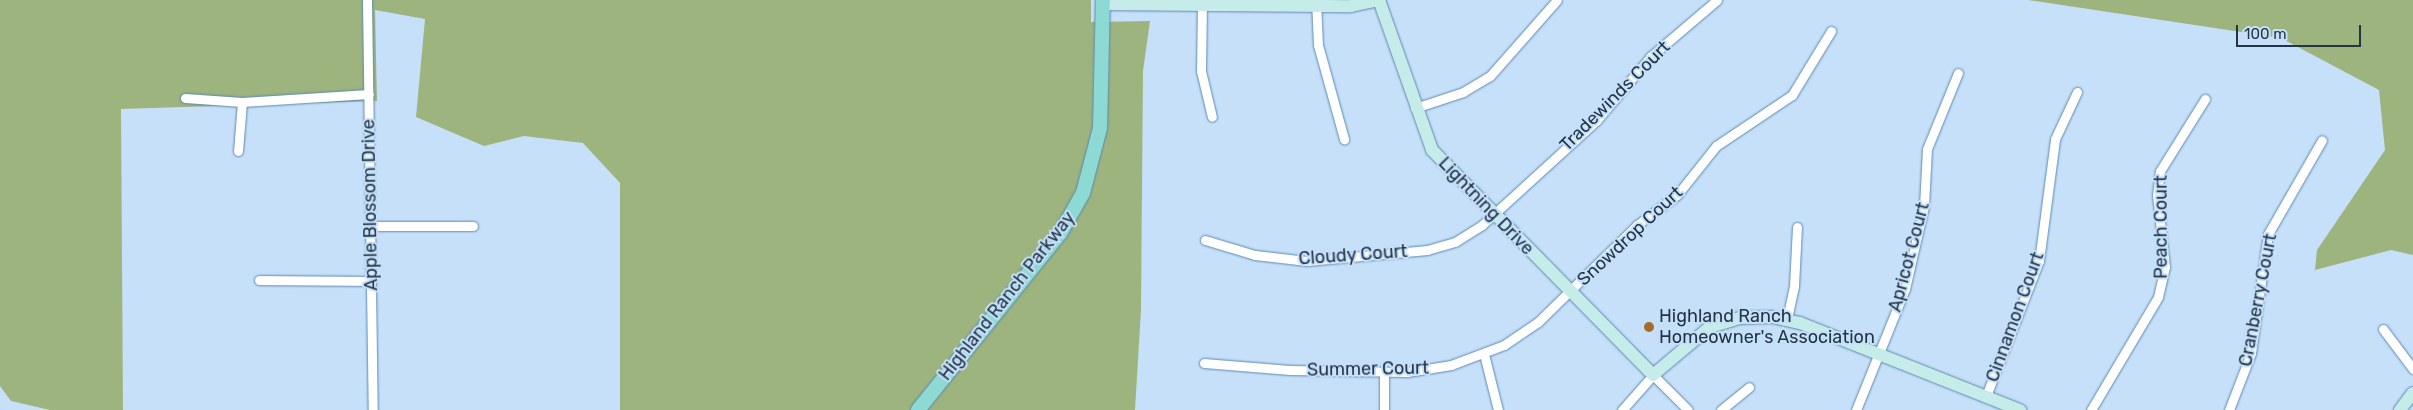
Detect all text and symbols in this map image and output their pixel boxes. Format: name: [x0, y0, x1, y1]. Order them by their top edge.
scale bar: [2238, 15, 2363, 47]
text: 100 m: [2244, 25, 2286, 43]
street label: Tradewinds Court: [1555, 36, 1675, 156]
street label: Apple Blossom Drive: [358, 119, 382, 291]
street label: Lightning Drive: [1434, 153, 1538, 259]
street label: Peach Court: [2150, 175, 2172, 279]
street label: Snowdrop Court: [1573, 182, 1687, 290]
street label: Apricot Court: [1884, 200, 1934, 314]
street label: Highland Ranch Parkway: [934, 207, 1080, 385]
street label: Cranberry Court: [2234, 231, 2282, 369]
street label: Cloudy Court: [1298, 240, 1408, 270]
street label: Cinnamon Court: [1981, 249, 2049, 385]
place label: Highland Ranch Homeowner's Association: [1659, 306, 1875, 348]
marker: Highland Ranch Homeowner's Association: [1643, 321, 1655, 333]
street label: Summer Court: [1307, 357, 1429, 381]

